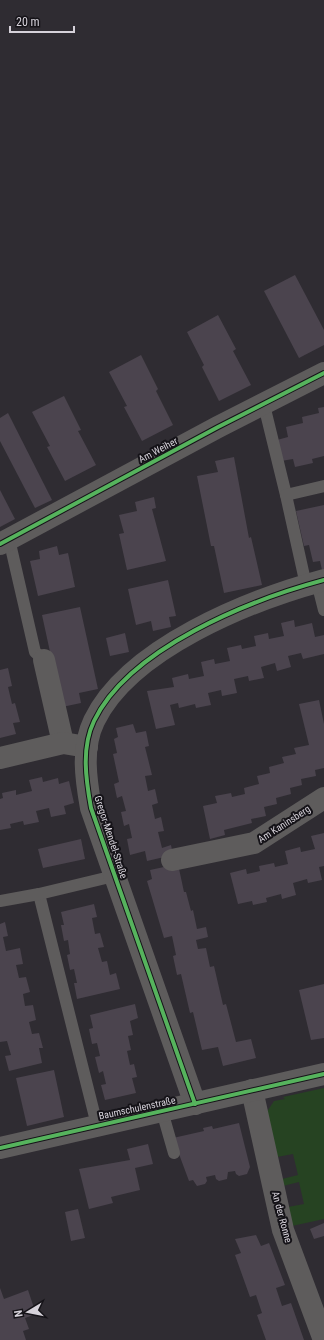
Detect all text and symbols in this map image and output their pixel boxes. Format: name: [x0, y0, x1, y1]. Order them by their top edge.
scale bar: [10, 8, 74, 34]
text: 20 m: [16, 15, 40, 29]
street label: Am Weiher: [137, 435, 179, 465]
street label: Gregor-Mendel-Straße: [92, 794, 130, 880]
street label: Am Kaninsberg: [256, 803, 312, 845]
street label: Baumschulenstraße: [98, 1094, 177, 1122]
street label: An der Ronne: [270, 1190, 294, 1244]
north arrow: [8, 1292, 48, 1332]
text: N: [12, 1309, 26, 1318]

